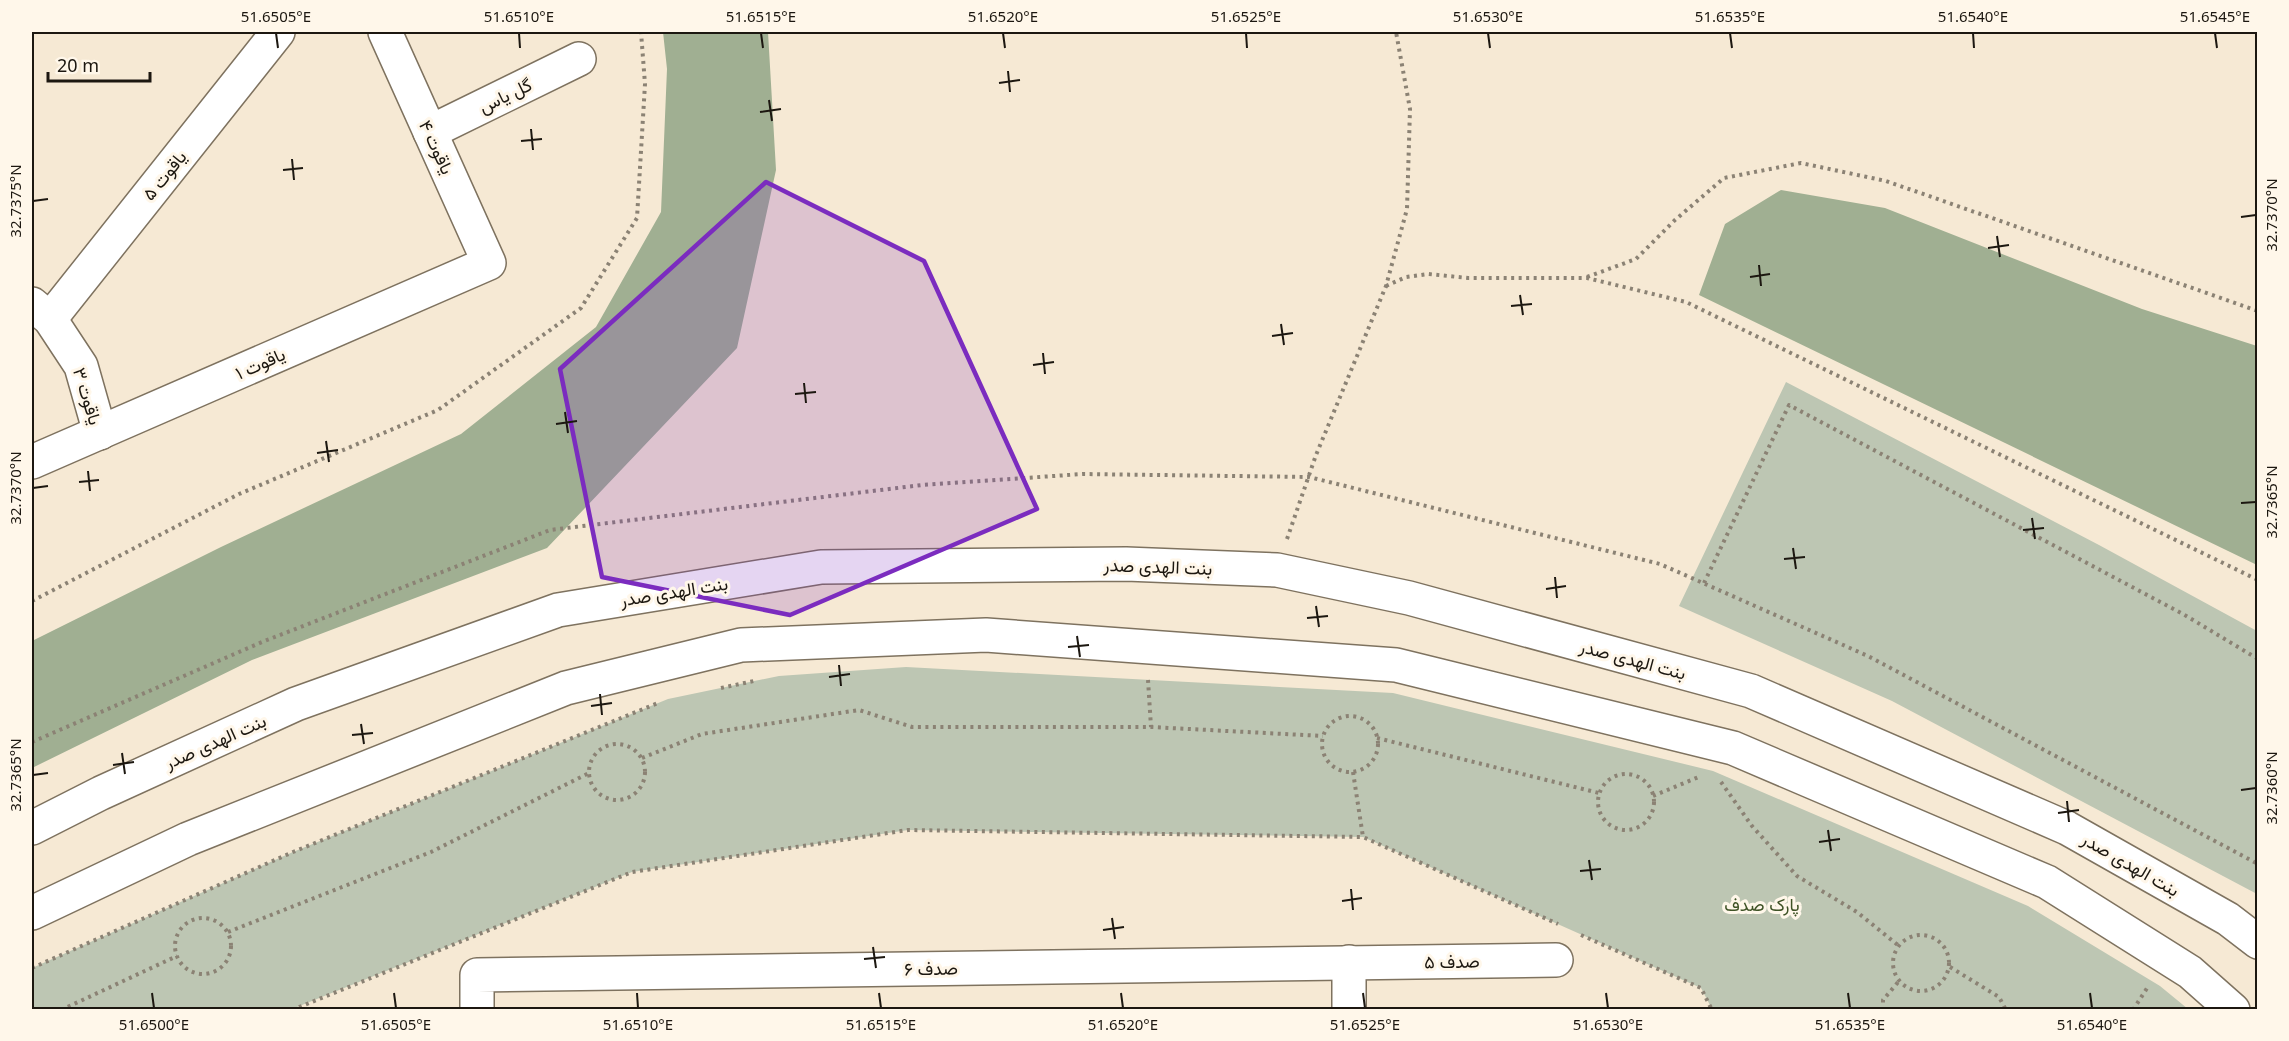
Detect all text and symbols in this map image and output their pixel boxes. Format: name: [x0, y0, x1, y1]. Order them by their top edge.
text: 51.6505°E: [241, 6, 311, 26]
text: 51.6510°E: [484, 6, 554, 26]
text: 51.6515°E: [726, 6, 796, 26]
text: 51.6520°E: [968, 6, 1038, 26]
text: 51.6525°E: [1211, 6, 1281, 26]
text: 51.6530°E: [1453, 6, 1523, 26]
text: 51.6535°E: [1695, 6, 1765, 26]
text: 51.6540°E: [1938, 6, 2008, 26]
text: 51.6545°E: [2180, 6, 2250, 26]
scale bar: [48, 45, 150, 83]
text: 20 m: [57, 53, 99, 77]
street label: گل یاس: [474, 72, 536, 118]
street label: یاقوت ۴: [414, 116, 460, 178]
street label: یاقوت ۵: [137, 145, 191, 205]
text: 32.7375°N: [5, 164, 25, 238]
text: 32.7370°N: [2261, 178, 2281, 252]
street label: یاقوت ۱: [231, 341, 289, 385]
street label: یاقوت ۳: [68, 364, 108, 428]
text: 32.7370°N: [5, 451, 25, 525]
text: 32.7365°N: [2261, 465, 2281, 539]
street label: بنت الهدی صدر: [1102, 552, 1213, 580]
street label: بنت الهدی صدر: [617, 571, 730, 612]
street label: بنت الهدی صدر: [1576, 633, 1689, 685]
street label: بنت الهدی صدر: [159, 708, 270, 775]
text: 32.7365°N: [5, 738, 25, 812]
text: 32.7360°N: [2261, 751, 2281, 825]
street label: بنت الهدی صدر: [2077, 826, 2184, 902]
park label: پارک صدف: [1724, 892, 1800, 917]
street label: صدف ۵: [1424, 949, 1480, 973]
street label: صدف ۶: [904, 956, 958, 980]
text: 51.6500°E: [119, 1014, 189, 1034]
text: 51.6505°E: [361, 1014, 431, 1034]
text: 51.6510°E: [603, 1014, 673, 1034]
text: 51.6515°E: [846, 1014, 916, 1034]
text: 51.6520°E: [1088, 1014, 1158, 1034]
text: 51.6525°E: [1330, 1014, 1400, 1034]
text: 51.6530°E: [1573, 1014, 1643, 1034]
text: 51.6535°E: [1815, 1014, 1885, 1034]
text: 51.6540°E: [2057, 1014, 2127, 1034]

